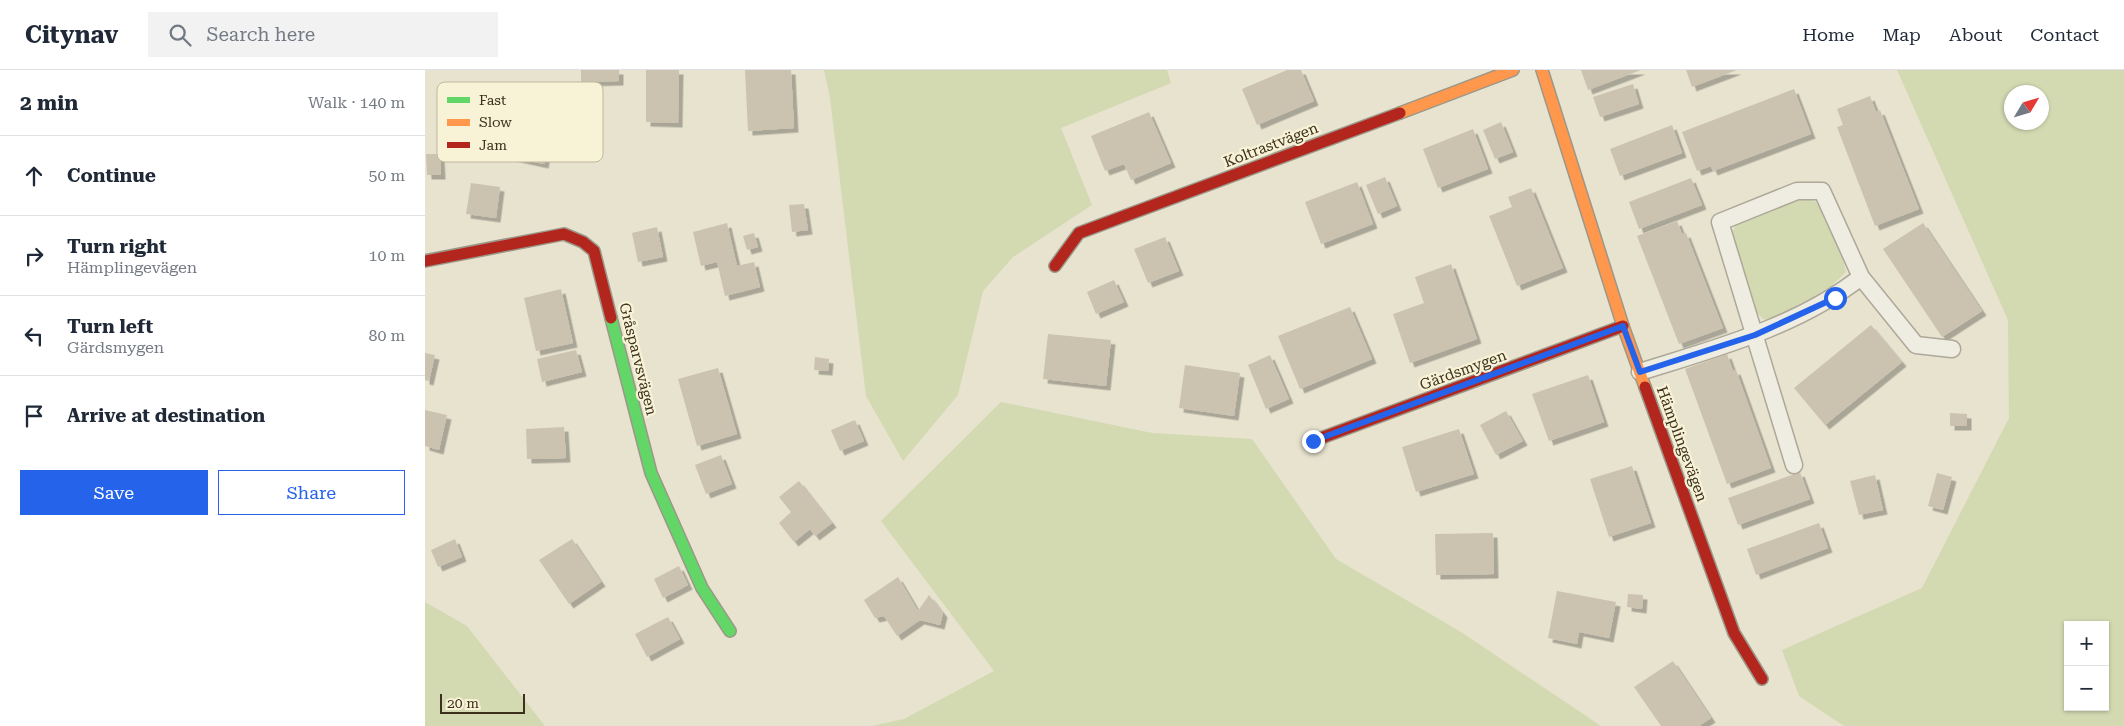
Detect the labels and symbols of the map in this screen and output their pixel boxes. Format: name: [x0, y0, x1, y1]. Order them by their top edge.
legend: [437, 82, 603, 162]
north arrow: [2004, 85, 2049, 130]
text: Fast: [479, 92, 506, 108]
text: Slow: [479, 114, 512, 130]
street label: Koltrastvägen: [1221, 119, 1321, 171]
text: Jam: [479, 137, 507, 153]
route start: [1824, 287, 1847, 310]
street label: Gråsparvsvägen: [615, 301, 661, 417]
street label: Gärdsmygen: [1417, 346, 1509, 394]
street label: Hämplingevägen: [1653, 384, 1711, 505]
route end: [1302, 430, 1325, 453]
scale bar: [440, 691, 525, 714]

